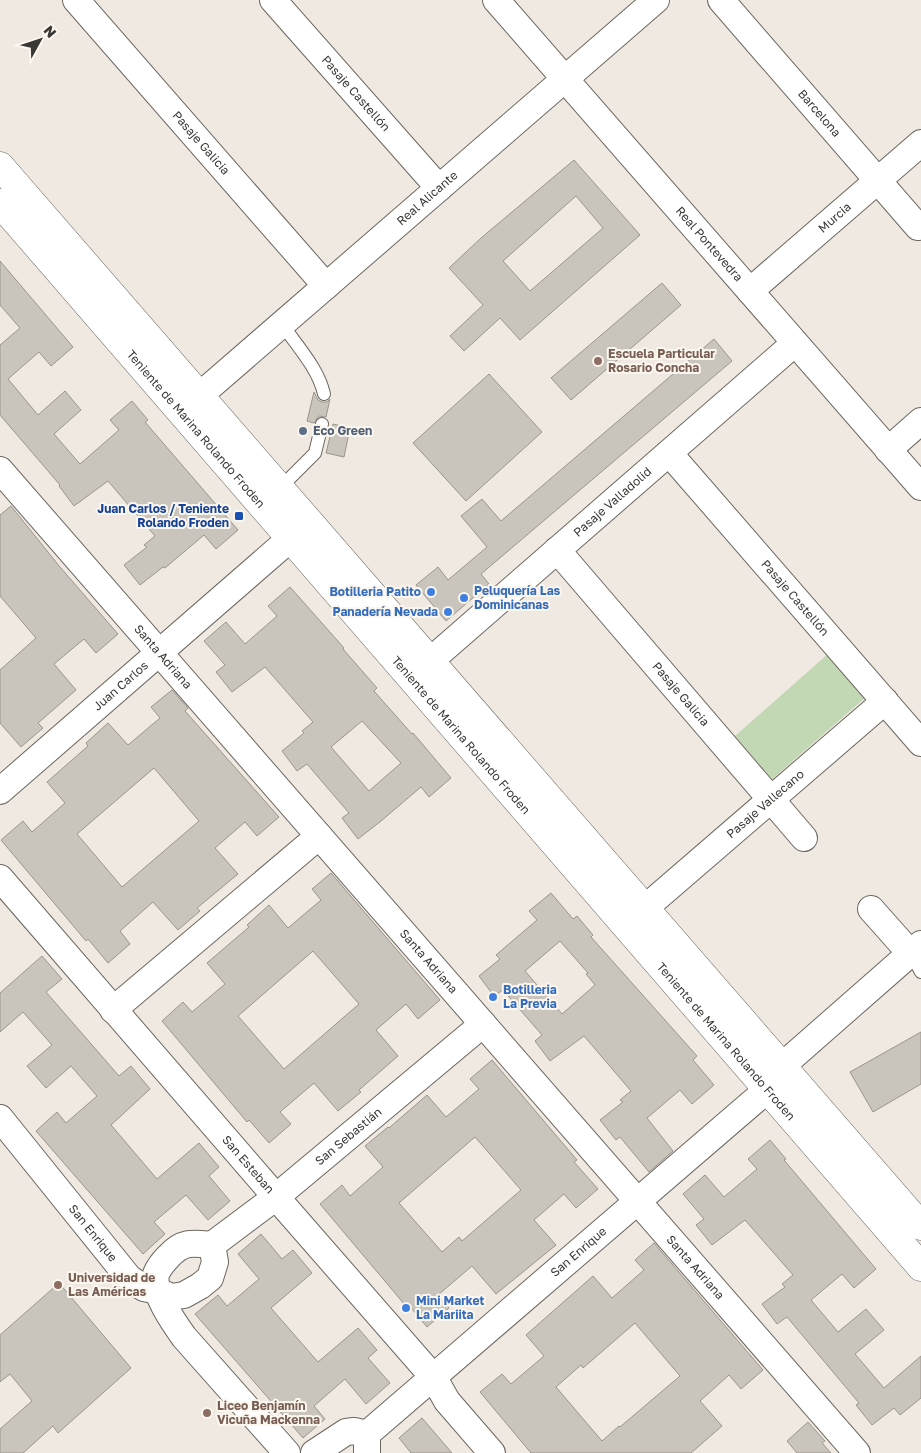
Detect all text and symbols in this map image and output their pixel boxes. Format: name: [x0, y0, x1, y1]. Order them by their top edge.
north arrow: [15, 15, 65, 65]
text: N: [40, 22, 60, 41]
street label: Pasaje Castellón: [319, 52, 394, 134]
street label: Barcelona: [795, 86, 844, 140]
street label: Pasaje Galicia: [170, 108, 233, 178]
street label: Real Alicante: [393, 167, 461, 228]
street label: Murcia: [815, 199, 854, 236]
street label: Real Pontevedra: [673, 203, 746, 284]
place label: Escuela Particular Rosario Concha: [608, 346, 715, 375]
street label: Teniente de Marina Rolando Froden: [124, 347, 269, 511]
marker: Escuela Particular Rosario Concha: [592, 355, 604, 367]
place label: Eco Green: [313, 423, 372, 438]
marker: Eco Green: [297, 425, 309, 437]
street label: Pasaje Valladolid: [570, 464, 654, 540]
place label: Juan Carlos / Teniente Rolando Froden: [97, 501, 229, 530]
marker: Juan Carlos / Teniente Rolando Froden: [233, 510, 245, 522]
street label: Pasaje Castellón: [758, 556, 833, 639]
place label: Peluquería Las Dominicanas: [474, 583, 561, 612]
place label: Botilleria Patito: [329, 584, 421, 599]
marker: Botilleria Patito: [425, 586, 437, 598]
marker: Peluquería Las Dominicanas: [458, 592, 470, 604]
place label: Panadería Nevada: [333, 604, 438, 619]
marker: Panadería Nevada: [442, 606, 454, 618]
street label: Santa Adriana: [131, 621, 195, 692]
street label: Teniente de Marina Rolando Froden: [389, 653, 534, 817]
street label: Juan Carlos: [90, 658, 151, 714]
street label: Pasaje Galicia: [649, 659, 713, 729]
street label: Pasaje Vallecano: [723, 766, 807, 841]
street label: Santa Adriana: [397, 926, 461, 996]
street label: Teniente de Marina Rolando Froden: [654, 959, 799, 1123]
place label: Botilleria La Previa: [503, 982, 557, 1011]
marker: Botilleria La Previa: [487, 991, 499, 1003]
street label: San Sebastián: [312, 1104, 384, 1168]
street label: San Esteban: [219, 1132, 278, 1196]
street label: San Enrique: [66, 1201, 121, 1265]
street label: San Enrique: [547, 1223, 609, 1280]
street label: Santa Adriana: [664, 1232, 728, 1302]
place label: Universidad de Las Américas: [68, 1270, 155, 1299]
marker: Universidad de Las Américas: [52, 1279, 64, 1291]
place label: Mini Market La Mariita: [416, 1293, 485, 1322]
marker: Mini Market La Mariita: [400, 1302, 412, 1314]
place label: Liceo Benjamín Vicuña Mackenna: [217, 1398, 320, 1427]
marker: Liceo Benjamín Vicuña Mackenna: [201, 1407, 213, 1419]

